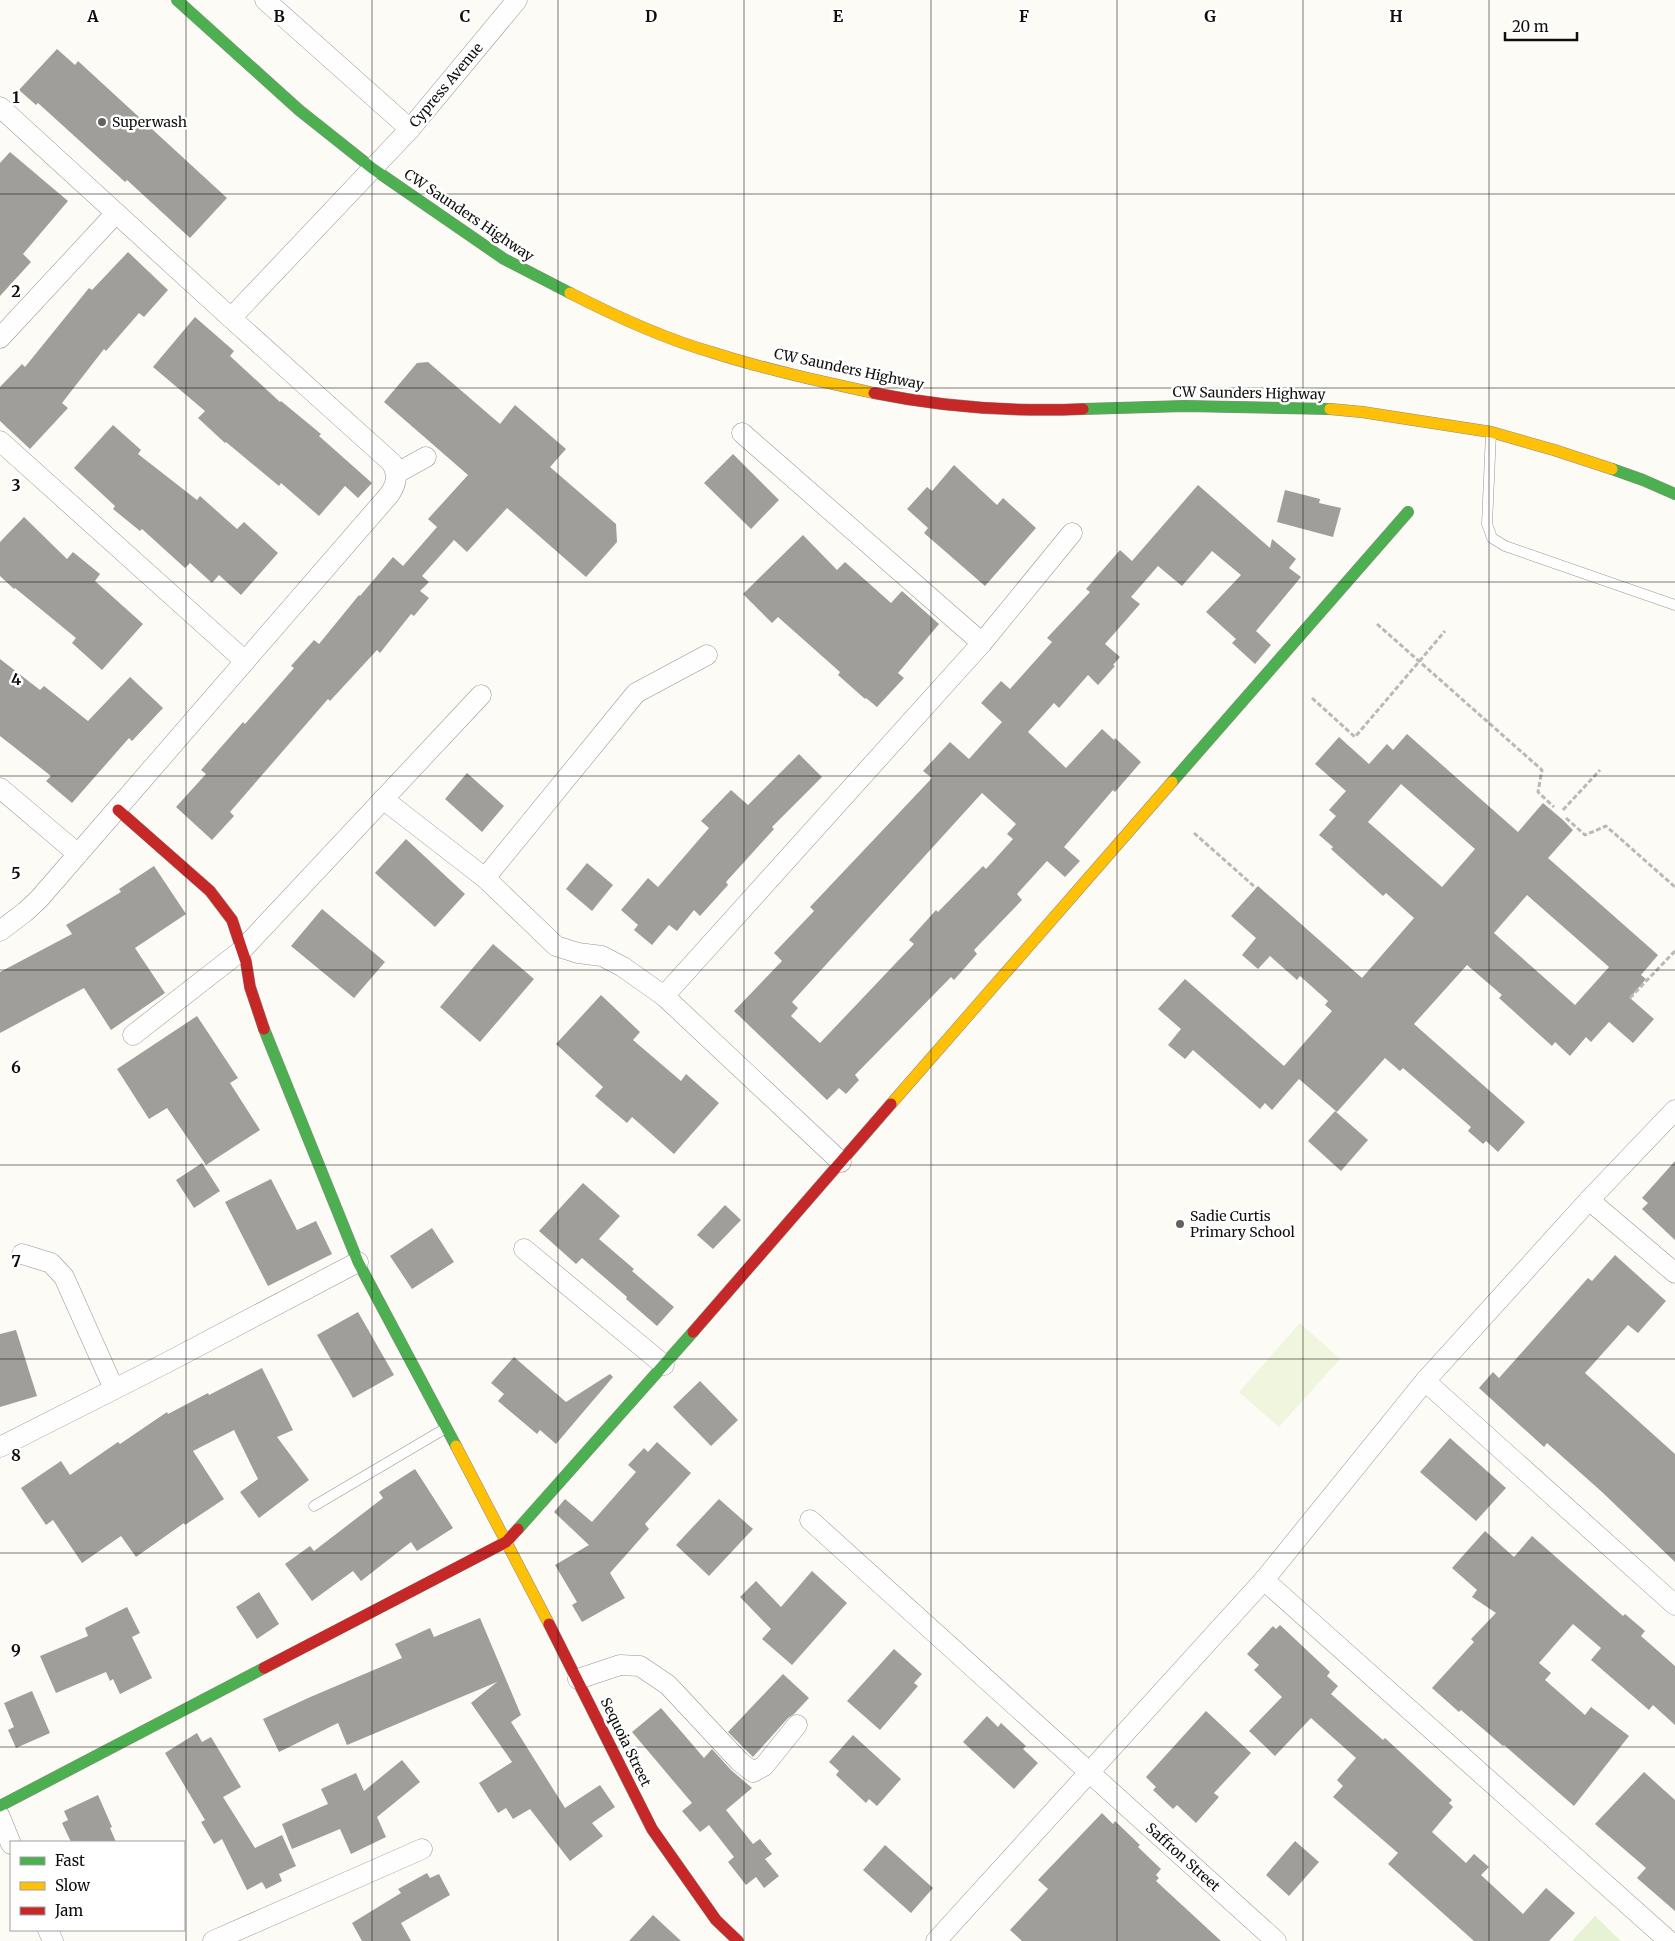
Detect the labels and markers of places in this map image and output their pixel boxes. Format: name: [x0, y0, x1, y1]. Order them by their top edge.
place label: Superwash: [112, 113, 187, 131]
marker: Superwash: [96, 116, 108, 128]
place label: Sadie Curtis Primary School: [1190, 1207, 1295, 1241]
marker: Sadie Curtis Primary School: [1174, 1218, 1186, 1230]

